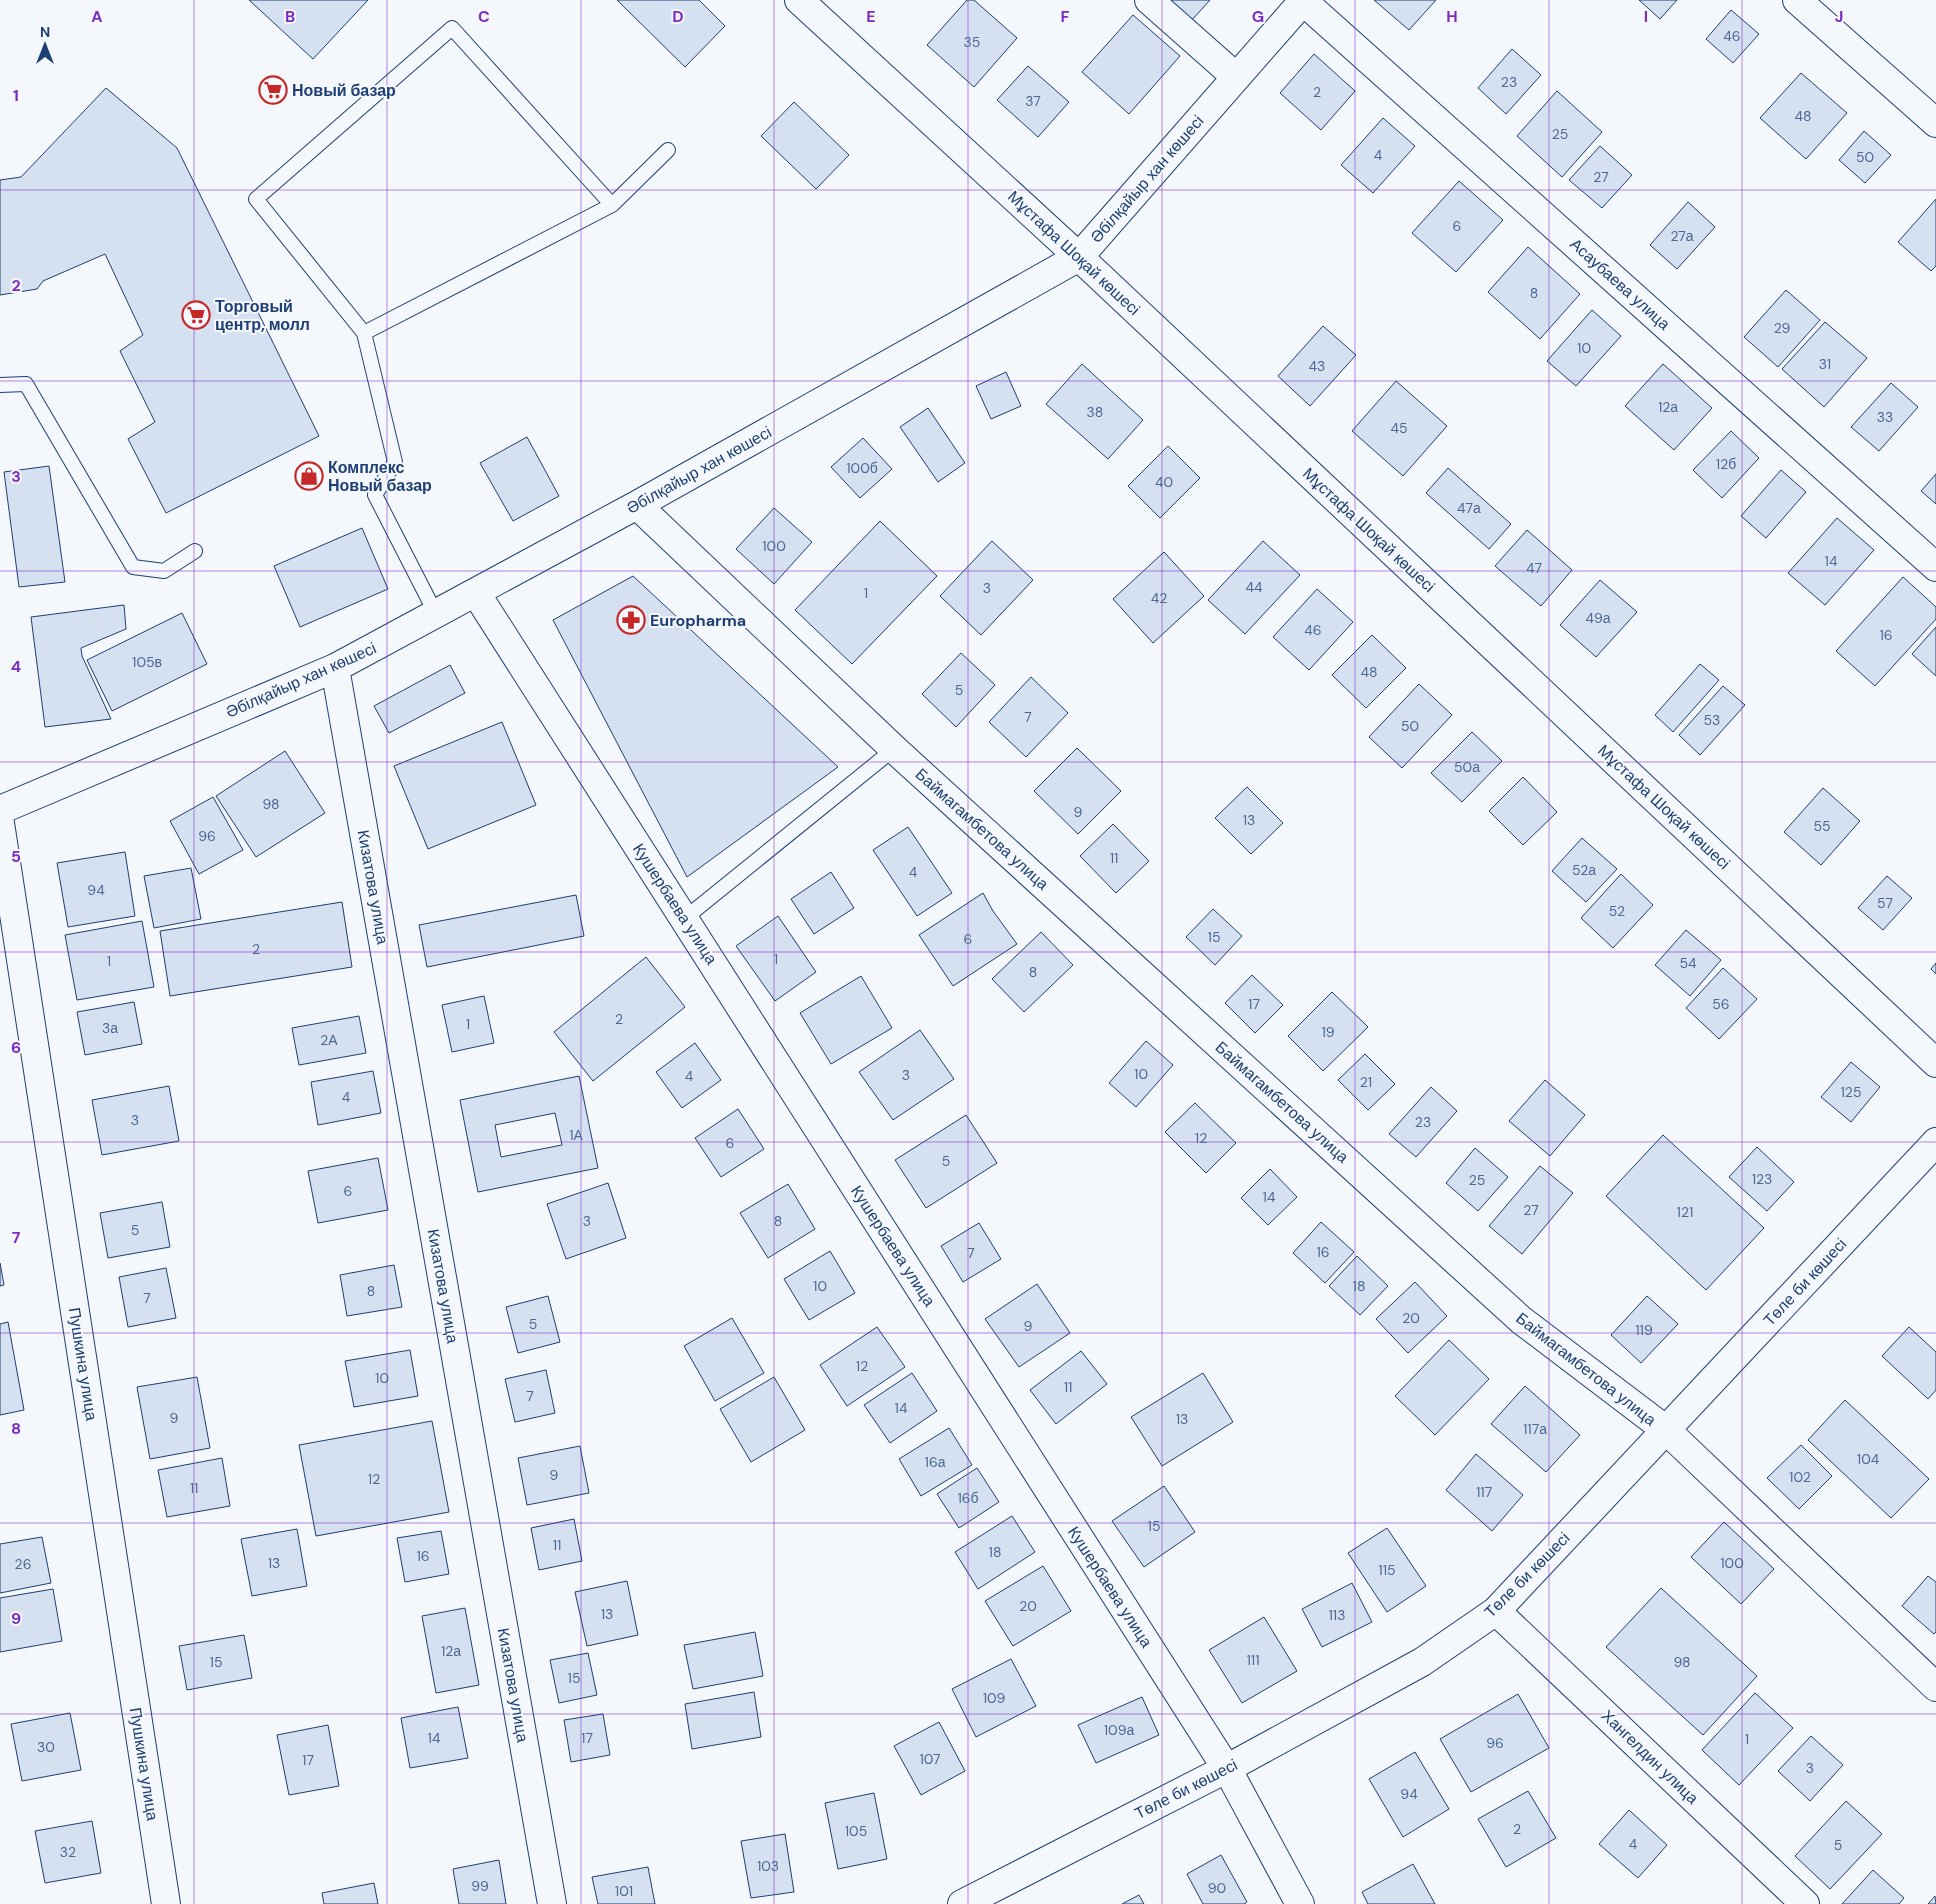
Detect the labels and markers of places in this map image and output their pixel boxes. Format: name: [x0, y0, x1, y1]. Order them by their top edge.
supermarket icon: Новый базар: [258, 75, 288, 105]
place label: Новый базар: [292, 80, 396, 101]
place label: Торговый центр, молл: [215, 296, 310, 335]
supermarket icon: Торговый центр, молл: [181, 300, 211, 330]
place label: Комплекс Новый базар: [328, 457, 432, 496]
shop icon: Комплекс Новый базар: [294, 461, 324, 491]
pharmacy icon: Europharma: [616, 605, 646, 635]
place label: Europharma: [650, 610, 746, 631]

